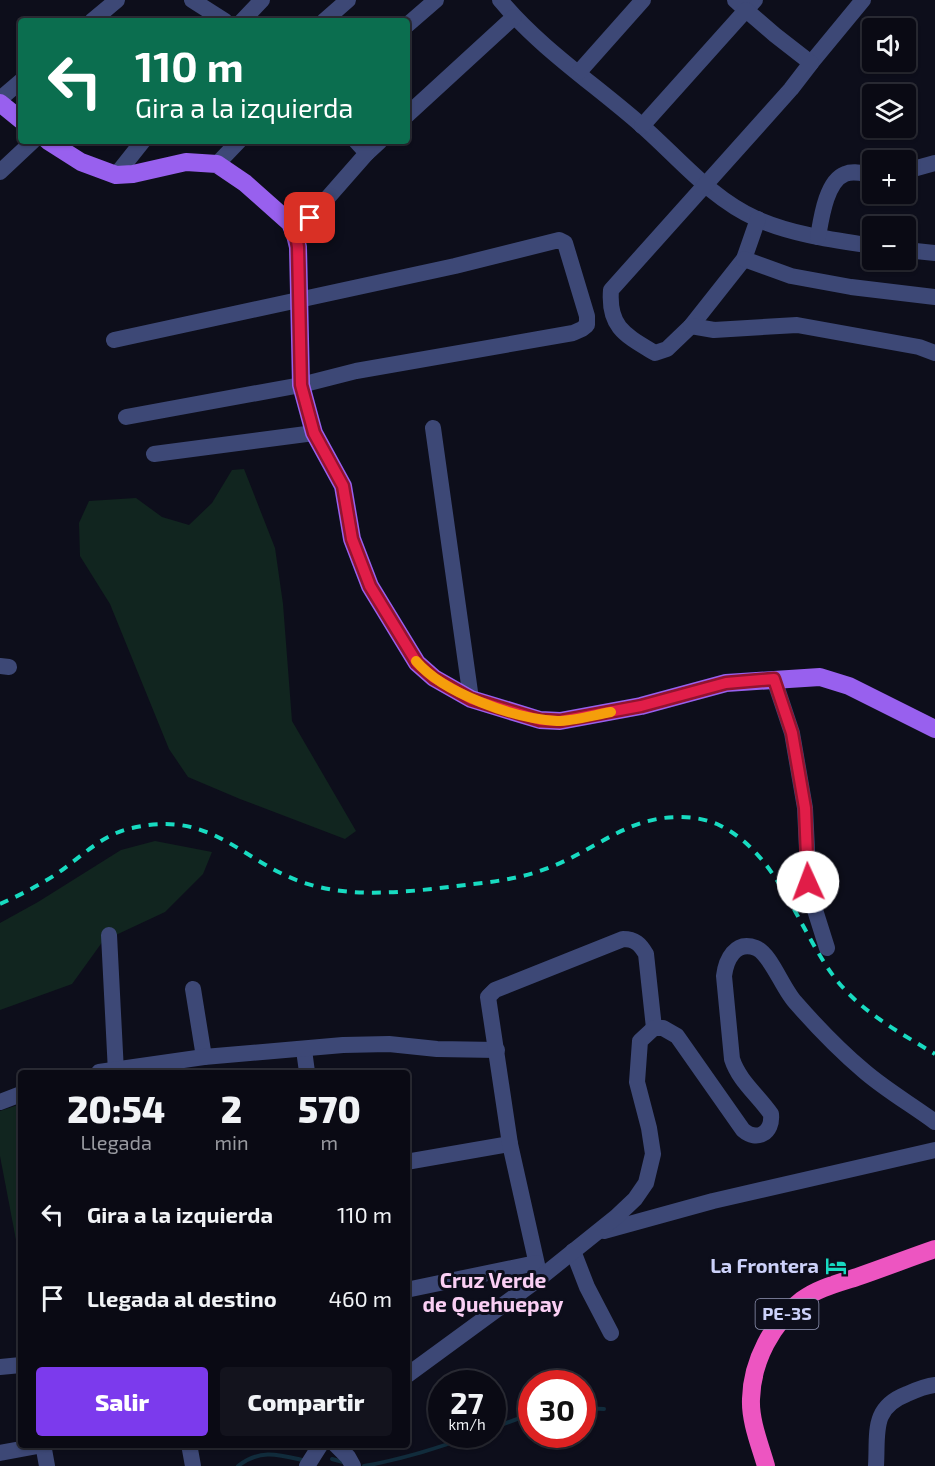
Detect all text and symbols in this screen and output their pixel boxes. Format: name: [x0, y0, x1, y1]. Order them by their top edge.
map controls: [862, 18, 916, 270]
button: sound: [862, 18, 916, 72]
text: 110 m: [135, 40, 244, 90]
icon: left: [36, 42, 114, 120]
button: layers: [862, 84, 916, 138]
text: Gira a la izquierda: [135, 91, 353, 123]
button: +: [862, 150, 916, 204]
pin: [284, 192, 335, 243]
icon: arrive: [293, 201, 326, 234]
button: −: [862, 216, 916, 270]
position arrow: [776, 850, 840, 914]
text: 20:54: [67, 1087, 165, 1130]
text: 2: [221, 1087, 242, 1130]
text: 570: [298, 1087, 361, 1130]
text: Llegada: [80, 1130, 152, 1154]
text: min: [214, 1130, 249, 1154]
text: m: [321, 1130, 338, 1154]
icon: left: [36, 1198, 69, 1231]
text: Gira a la izquierda: [87, 1201, 273, 1227]
text: 110 m: [337, 1201, 392, 1227]
place label: La Frontera: [710, 1253, 819, 1277]
hotel icon: La Frontera: [824, 1254, 848, 1278]
district label: Cruz Verde de Quehuepay: [423, 1267, 564, 1317]
icon: arrive: [36, 1282, 69, 1315]
text: Llegada al destino: [87, 1285, 277, 1311]
text: 460 m: [328, 1285, 392, 1311]
road number: PE-3S: [756, 1299, 818, 1329]
button: Salir: [36, 1367, 208, 1436]
button: Compartir: [220, 1367, 392, 1436]
speed limit sign: 30: [518, 1370, 596, 1448]
text: 27: [450, 1384, 484, 1420]
text: km/h: [448, 1415, 486, 1433]

